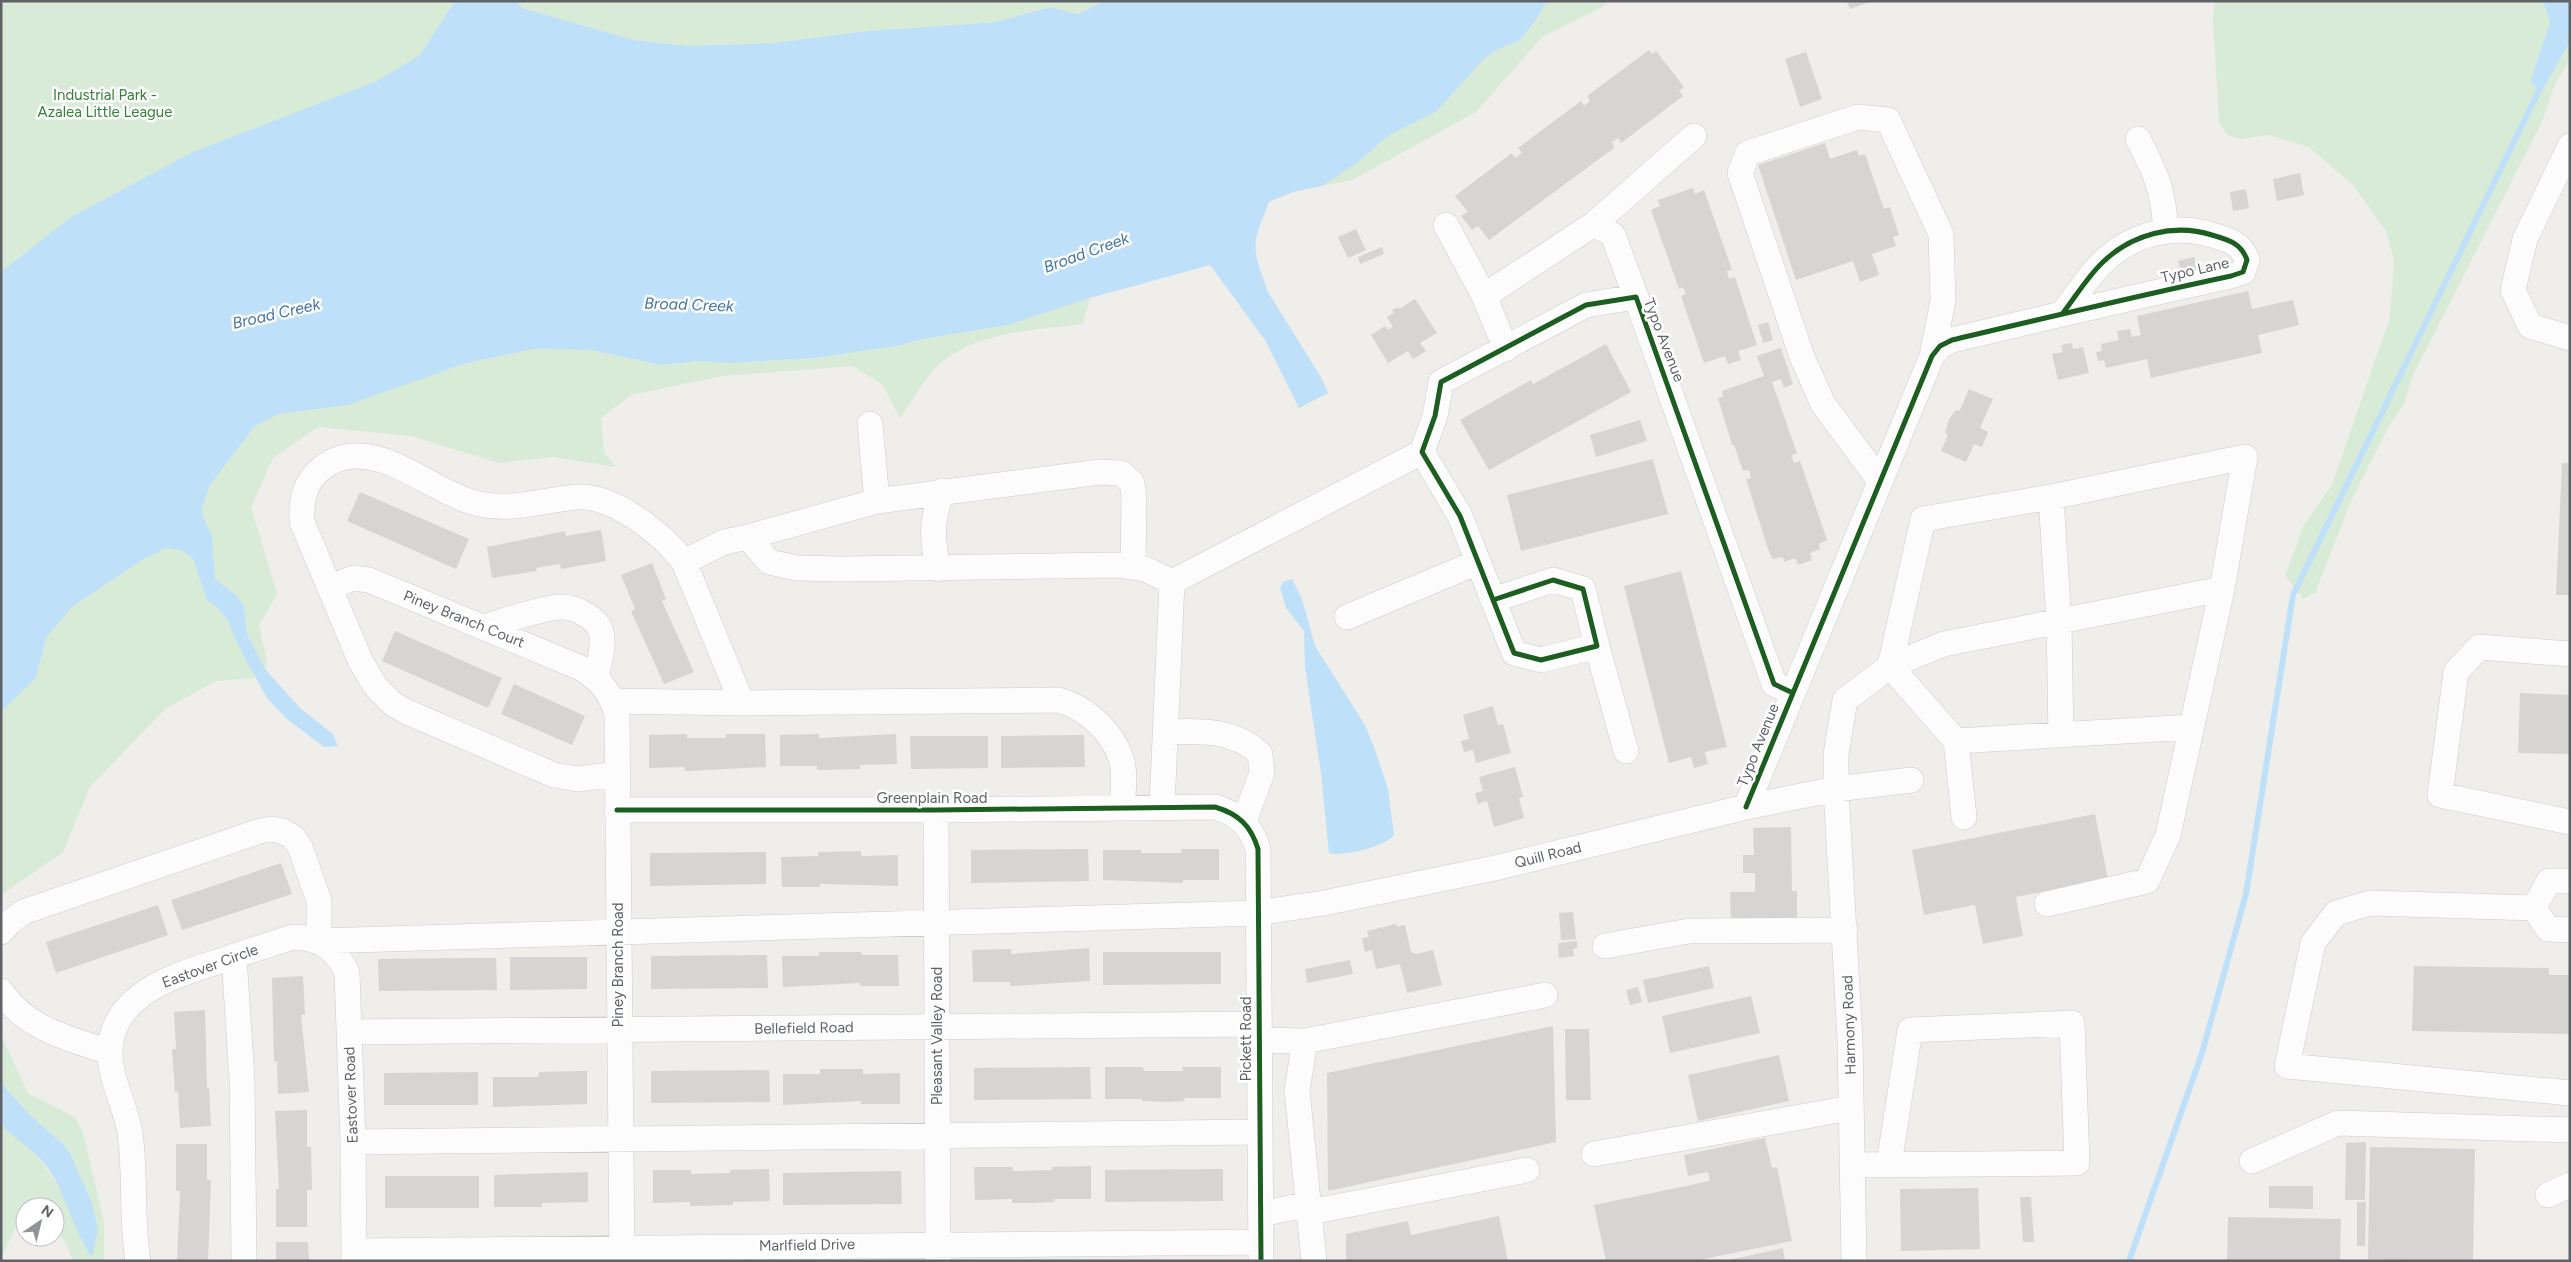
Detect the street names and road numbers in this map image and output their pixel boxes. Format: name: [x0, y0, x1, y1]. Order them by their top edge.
street label: Typo Lane: [2159, 253, 2231, 287]
street label: Typo Avenue: [1640, 296, 1688, 384]
street label: Piney Branch Court: [401, 586, 528, 652]
street label: Typo Avenue: [1733, 701, 1783, 789]
street label: Greenplain Road: [876, 789, 988, 807]
street label: Quill Road: [1513, 838, 1583, 872]
street label: Piney Branch Road: [609, 902, 627, 1028]
street label: Eastover Circle: [159, 940, 261, 992]
street label: Pleasant Valley Road: [928, 967, 946, 1105]
street label: Harmony Road: [1838, 975, 1860, 1075]
street label: Pickett Road: [1237, 996, 1255, 1082]
street label: Bellefield Road: [754, 1018, 854, 1038]
street label: Eastover Road: [340, 1046, 362, 1144]
street label: Marlfield Drive: [759, 1235, 855, 1255]

